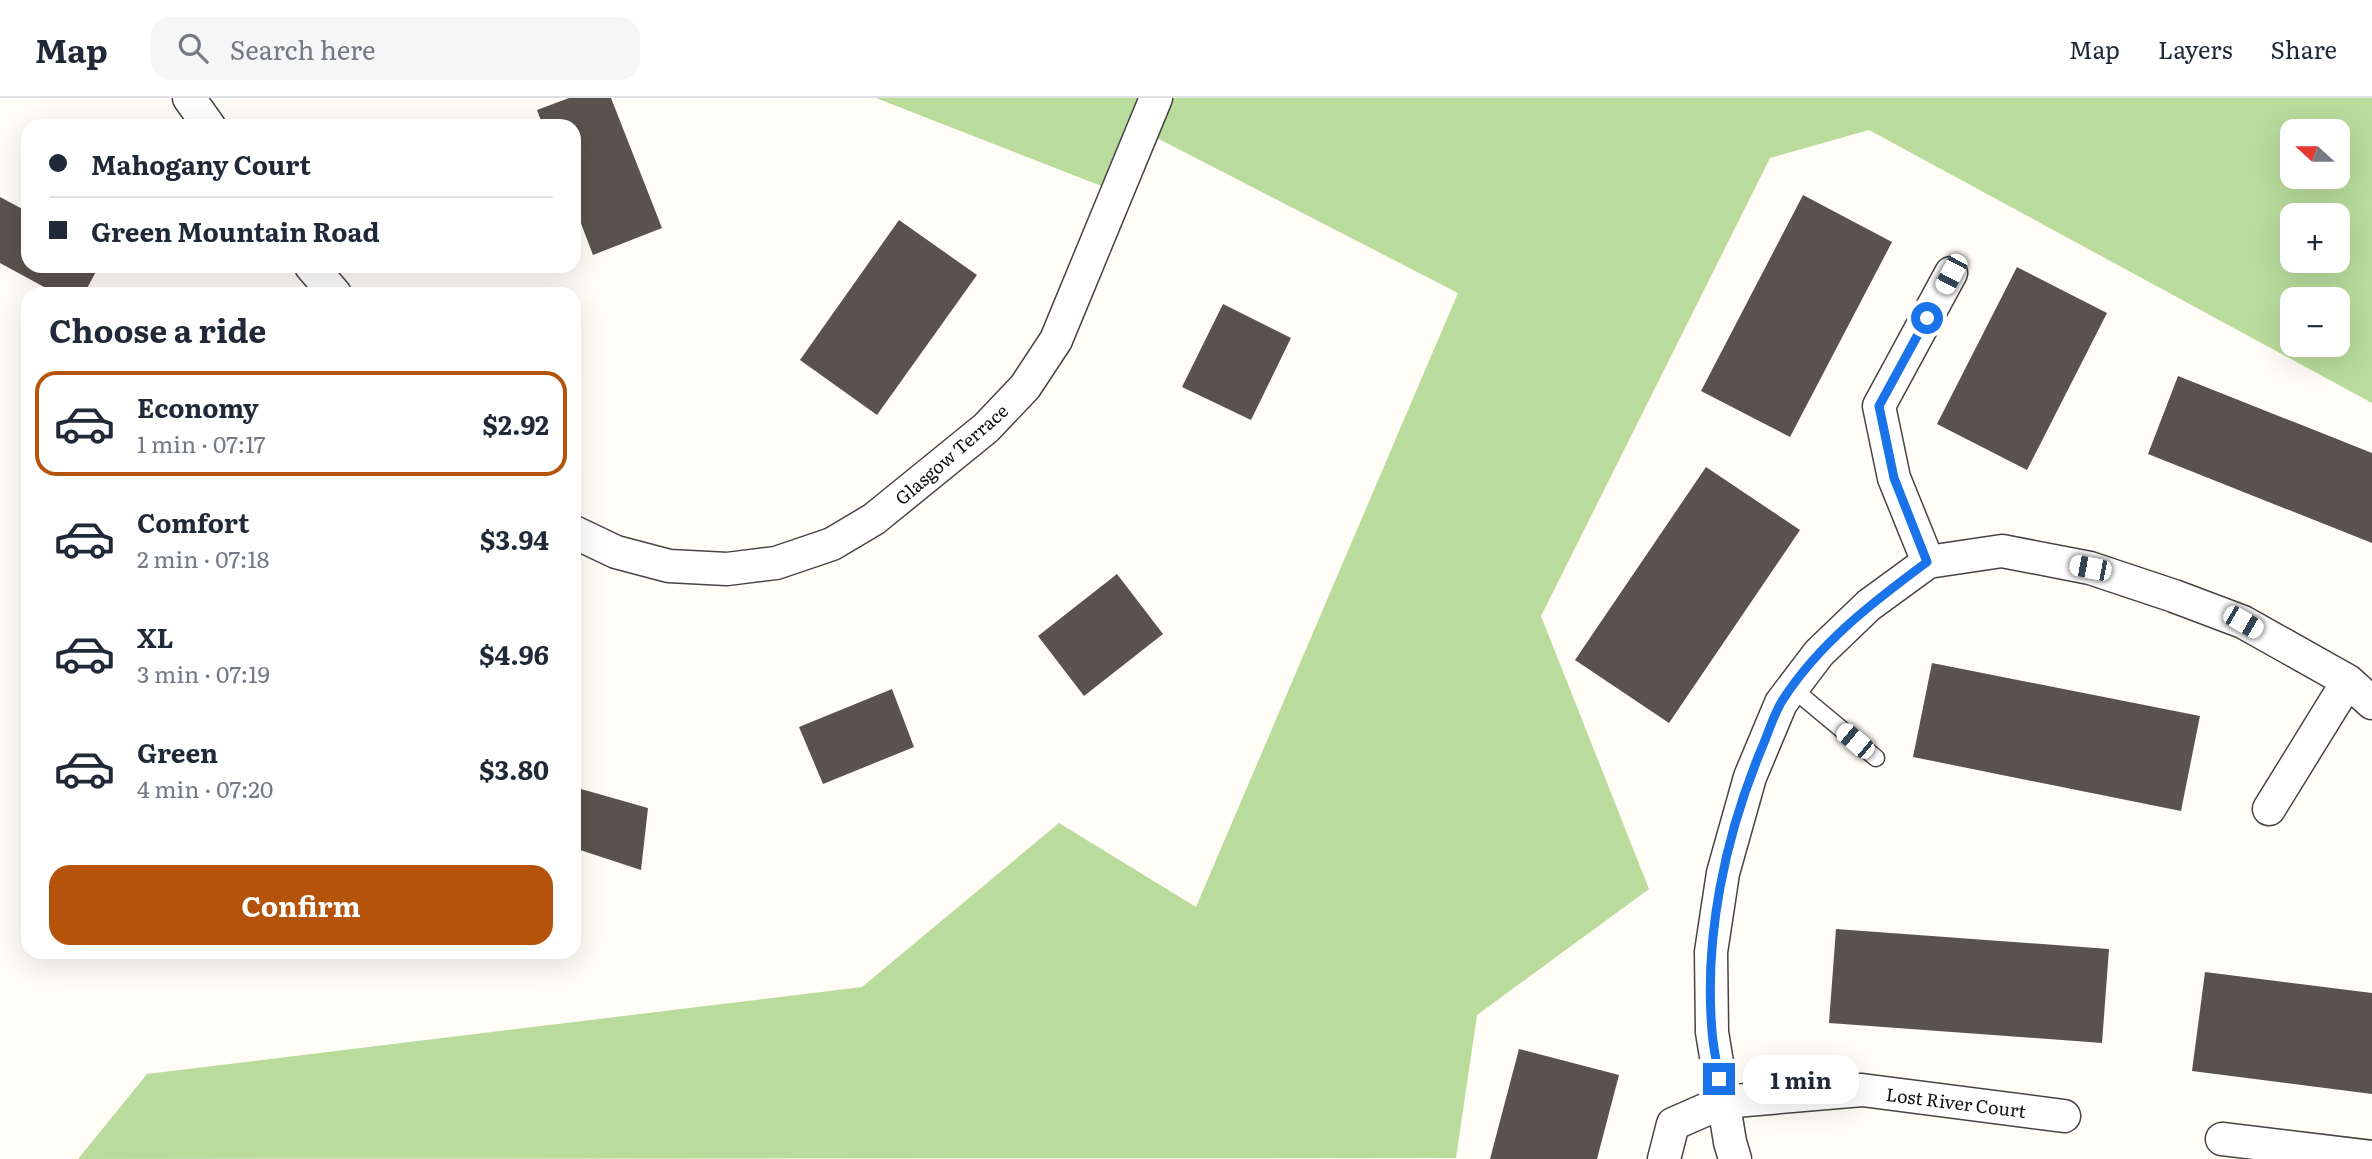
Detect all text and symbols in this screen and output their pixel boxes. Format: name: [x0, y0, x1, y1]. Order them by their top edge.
search box: [150, 17, 640, 80]
text: Map: [35, 24, 108, 73]
icon: search: [174, 29, 212, 67]
text: Search here: [230, 29, 376, 68]
text: Map: [2069, 31, 2120, 66]
text: Layers: [2158, 31, 2232, 66]
text: Share: [2270, 31, 2337, 66]
north arrow: [2280, 119, 2350, 189]
map controls: [2280, 119, 2350, 357]
text: Mahogany Court: [91, 144, 311, 183]
button: +: [2280, 203, 2350, 273]
text: Green Mountain Road: [91, 211, 380, 250]
car: [1932, 251, 1971, 297]
button: −: [2280, 287, 2350, 357]
route start: [1911, 302, 1943, 334]
text: Choose a ride: [49, 305, 266, 353]
text: Economy: [137, 387, 259, 426]
icon: car: [53, 392, 116, 455]
street label: Glasgow Terrace: [888, 397, 1014, 511]
text: $2.92: [482, 404, 549, 443]
text: 1 min · 07:17: [137, 426, 266, 460]
text: Comfort: [137, 502, 249, 541]
icon: car: [53, 507, 116, 570]
text: $3.94: [480, 519, 549, 558]
text: 2 min · 07:18: [137, 541, 270, 575]
car: [2068, 554, 2113, 582]
car: [2220, 602, 2267, 642]
text: XL: [137, 617, 174, 656]
icon: car: [53, 622, 116, 685]
text: $4.96: [479, 634, 549, 673]
text: 3 min · 07:19: [137, 656, 270, 690]
car: [1833, 719, 1878, 763]
text: Green: [137, 732, 218, 771]
icon: car: [53, 737, 116, 800]
text: $3.80: [479, 749, 549, 788]
text: 4 min · 07:20: [137, 771, 273, 805]
button: Confirm: [49, 865, 553, 945]
callout: 1 min: [1744, 1054, 1859, 1104]
text: 1 min: [1770, 1062, 1832, 1096]
route end: [1703, 1063, 1735, 1095]
street label: Lost River Court: [1884, 1080, 2028, 1124]

